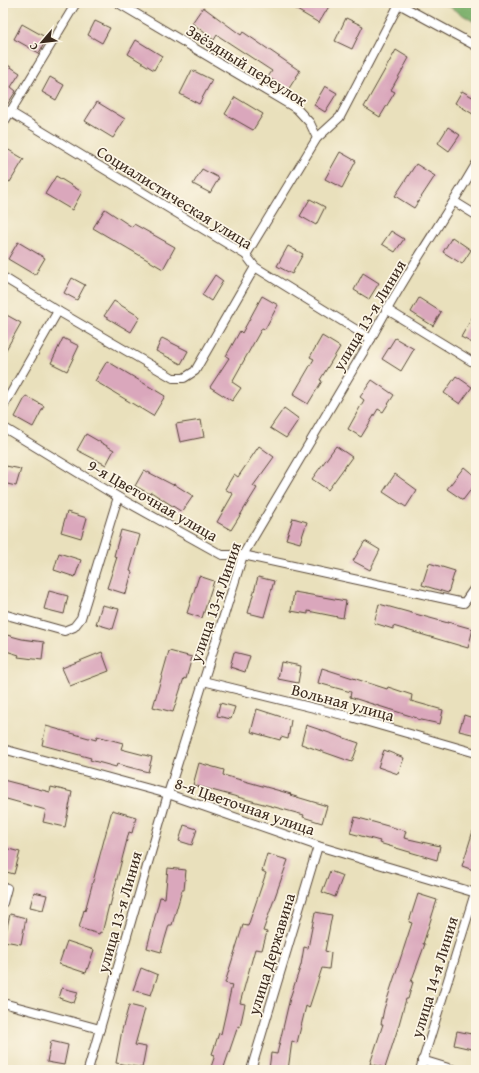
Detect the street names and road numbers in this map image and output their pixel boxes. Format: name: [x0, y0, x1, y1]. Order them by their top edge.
street label: Звёздный переулок: [182, 18, 313, 112]
street label: Социалистическая улица: [92, 139, 258, 255]
street label: улица 13-я Линия: [326, 255, 412, 376]
street label: 9-я Цветочная улица: [84, 453, 223, 547]
street label: улица 13-я Линия: [183, 539, 247, 666]
street label: Вольная улица: [289, 677, 397, 727]
street label: 8-я Цветочная улица: [172, 771, 319, 841]
street label: улица 13-я Линия: [90, 848, 148, 977]
street label: улица Державина: [241, 890, 301, 1019]
street label: улица 14-я Линия: [404, 913, 464, 1042]

